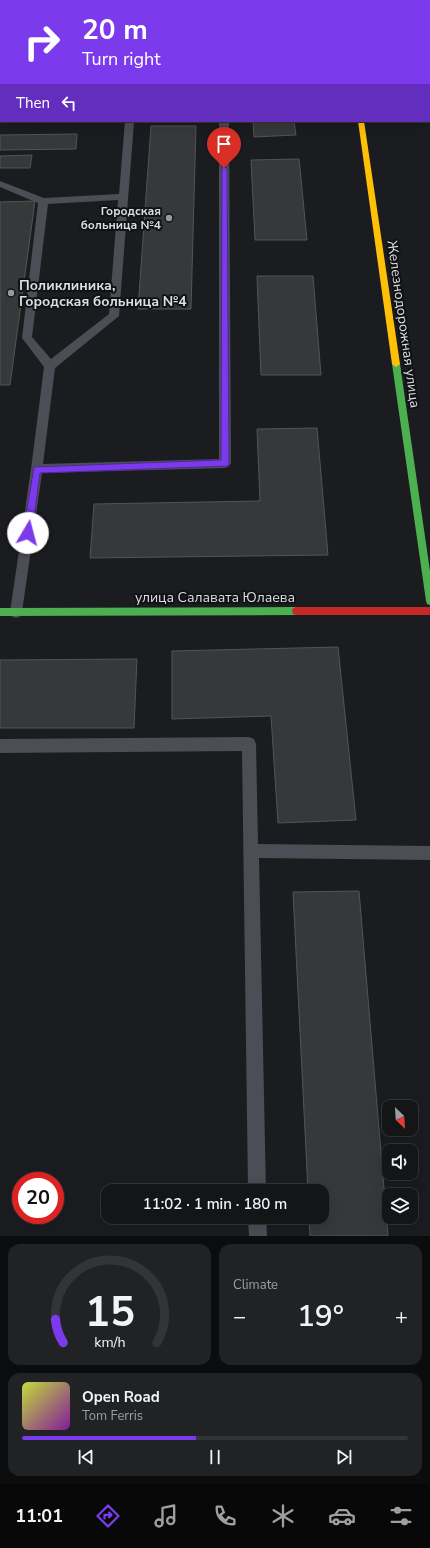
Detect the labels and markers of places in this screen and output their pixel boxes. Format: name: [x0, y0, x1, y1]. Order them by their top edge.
pin: [207, 127, 241, 168]
place label: Городская больница №4: [81, 203, 161, 233]
marker: Городская больница №4: [164, 213, 174, 223]
place label: Поликлиника, Городская больница №4: [19, 276, 187, 311]
marker: Поликлиника, Городская больница №4: [6, 288, 16, 298]

